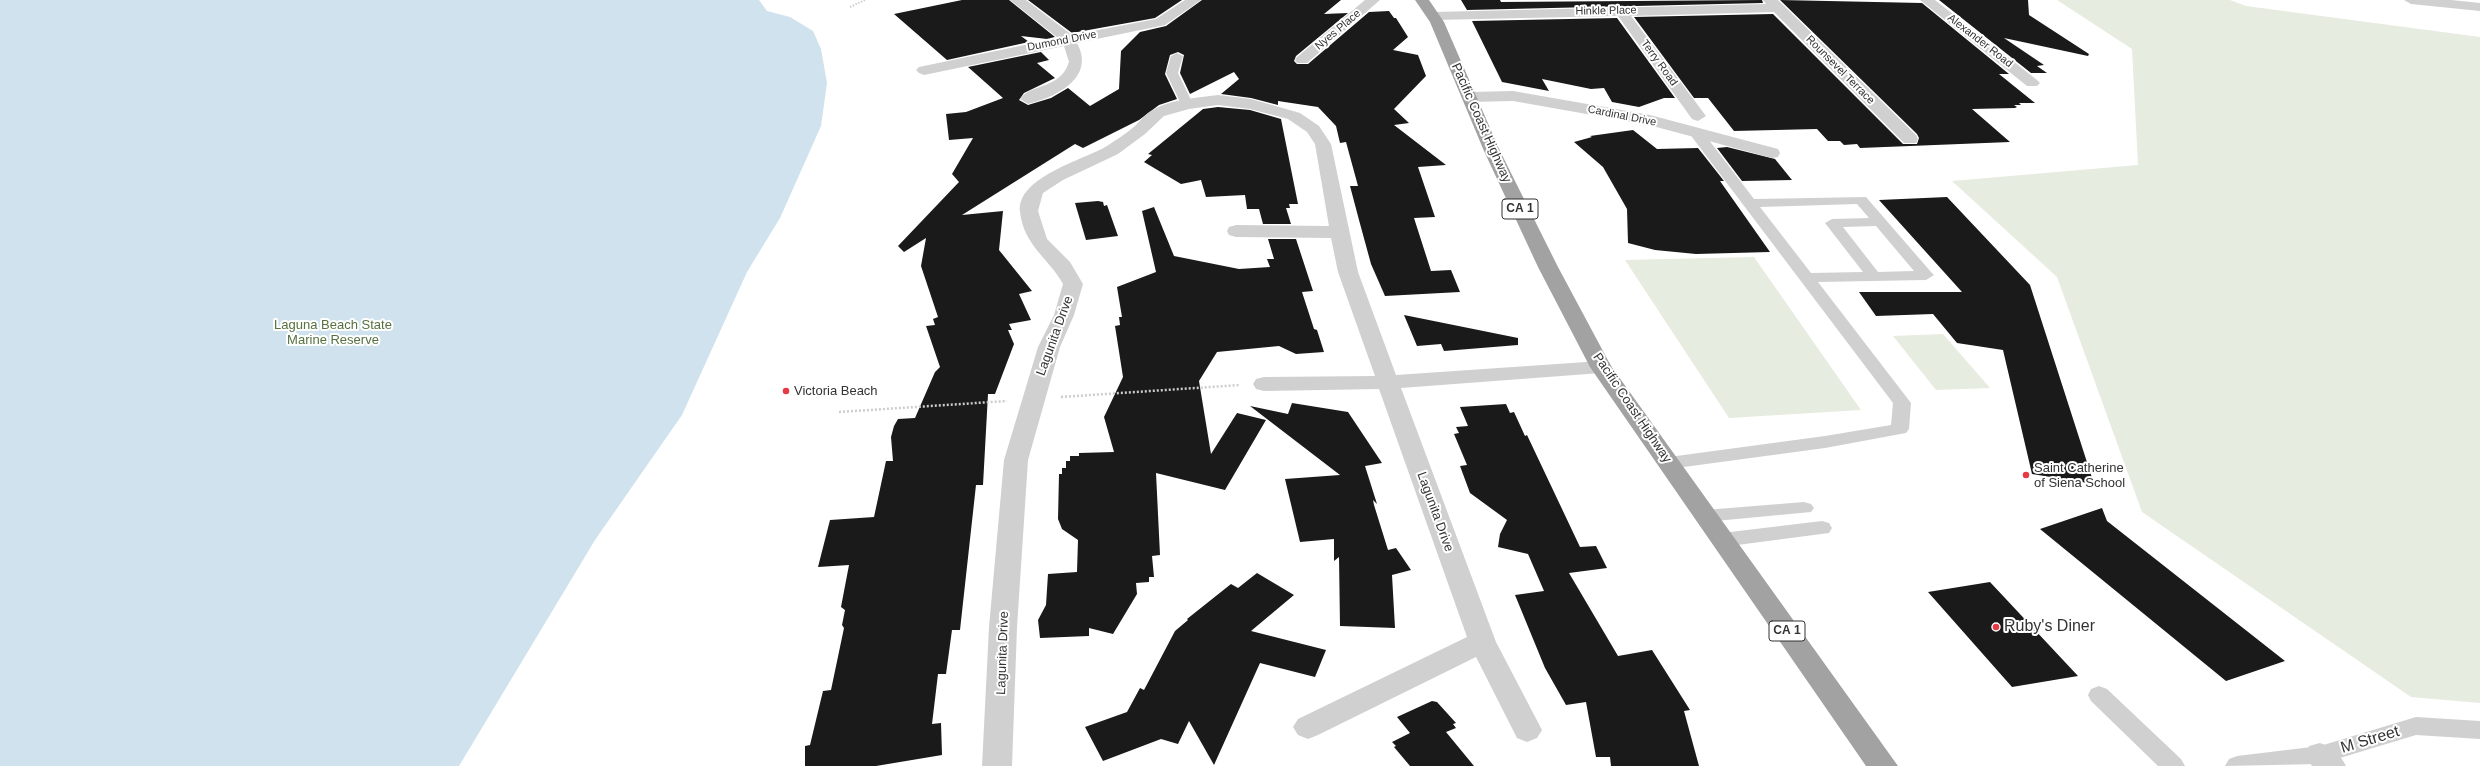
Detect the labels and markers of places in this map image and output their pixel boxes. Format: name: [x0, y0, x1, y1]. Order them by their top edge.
place label: Victoria Beach: [794, 383, 878, 399]
marker: Victoria Beach: [781, 386, 791, 396]
place label: Saint Catherine of Siena School: [2034, 460, 2125, 491]
marker: Saint Catherine of Siena School: [2021, 470, 2031, 480]
place label: Ruby's Diner: [2004, 617, 2095, 637]
marker: Ruby's Diner: [1991, 622, 2001, 632]

